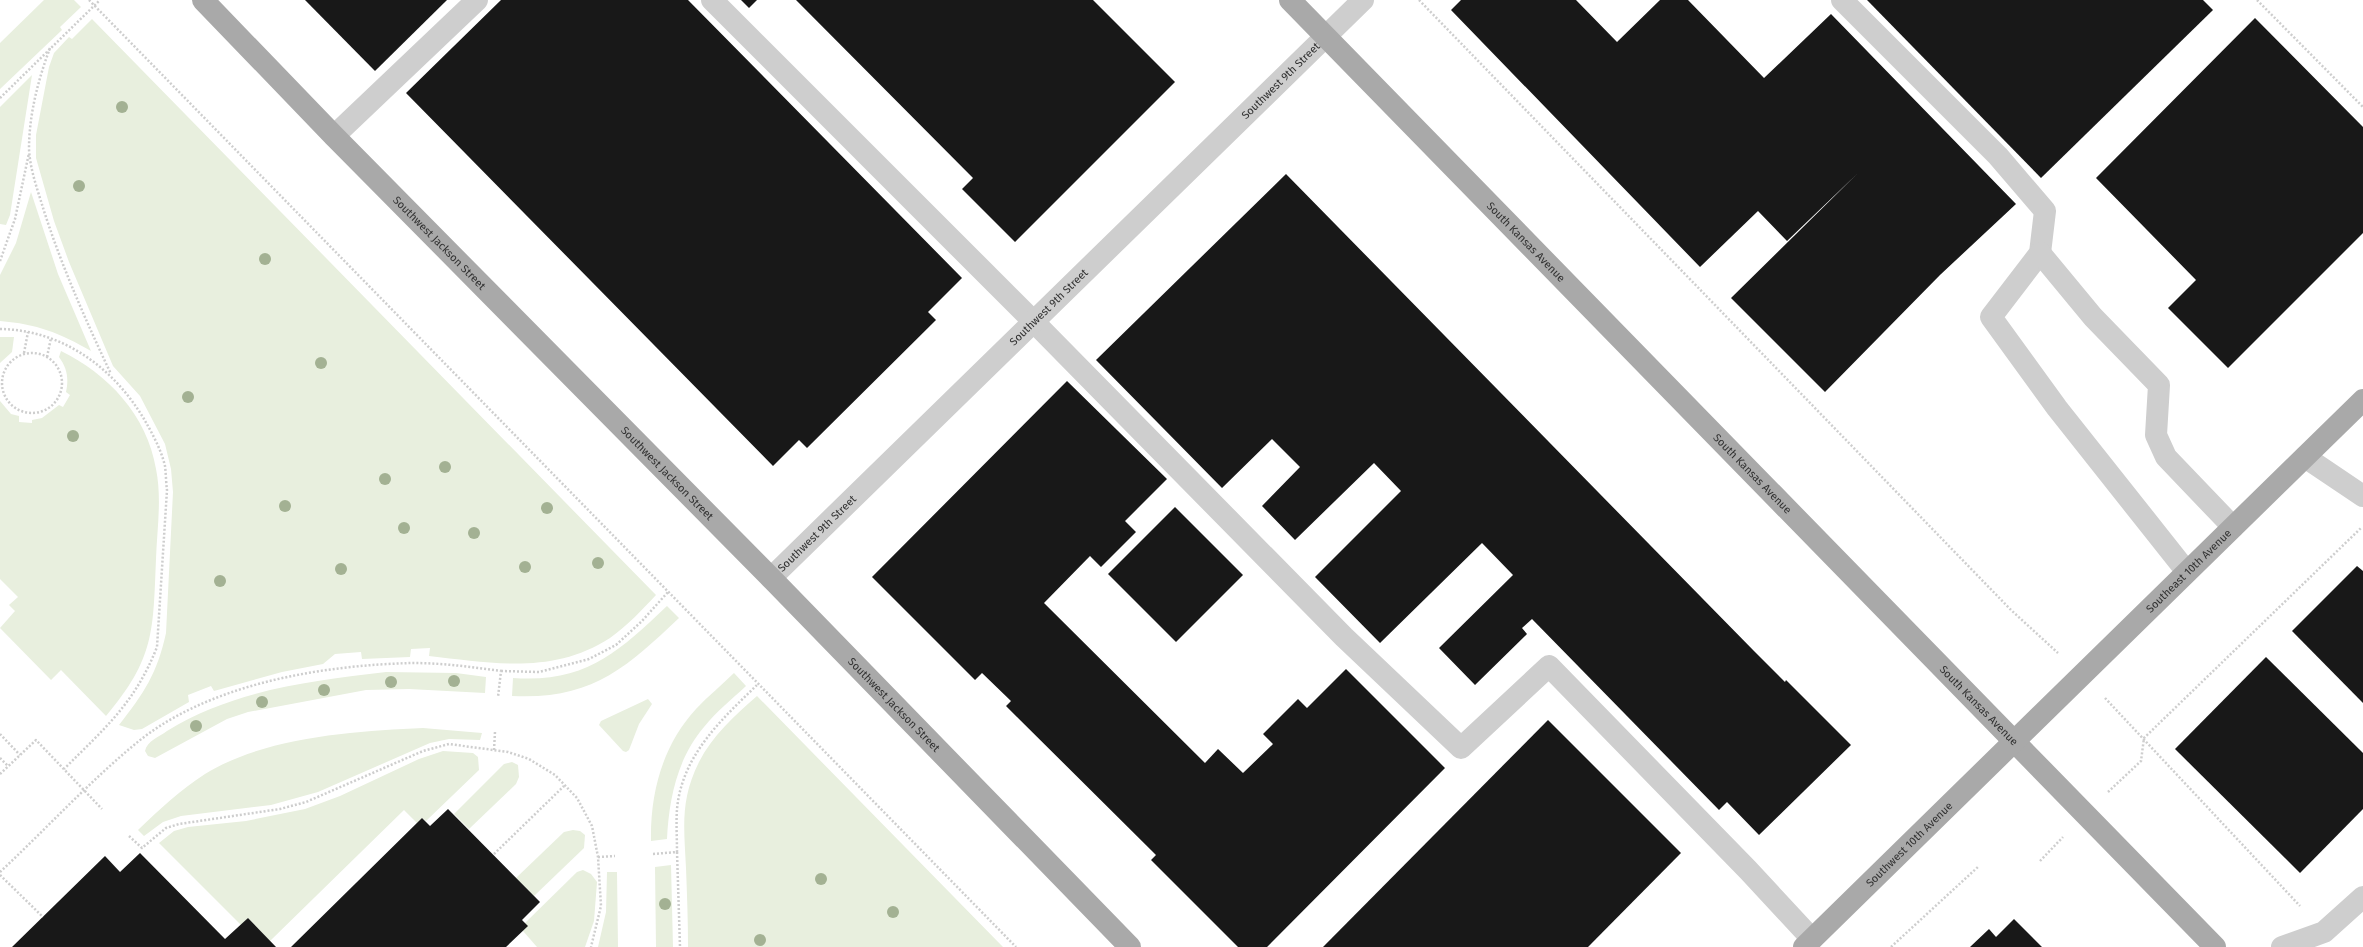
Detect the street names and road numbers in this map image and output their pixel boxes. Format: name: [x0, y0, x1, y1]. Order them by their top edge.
street label: Southwest 9th Street: [1239, 40, 1323, 122]
street label: Southwest Jackson Street: [390, 194, 488, 293]
street label: South Kansas Avenue: [1484, 199, 1568, 285]
street label: Southwest 9th Street: [1007, 266, 1091, 348]
street label: Southwest Jackson Street: [618, 424, 716, 523]
street label: South Kansas Avenue: [1710, 431, 1794, 517]
street label: Southwest 9th Street: [775, 493, 859, 575]
street label: Southeast 10th Avenue: [2144, 527, 2234, 616]
street label: Southwest Jackson Street: [845, 655, 942, 755]
street label: South Kansas Avenue: [1937, 663, 2020, 748]
street label: Southwest 10th Avenue: [1863, 799, 1955, 890]

